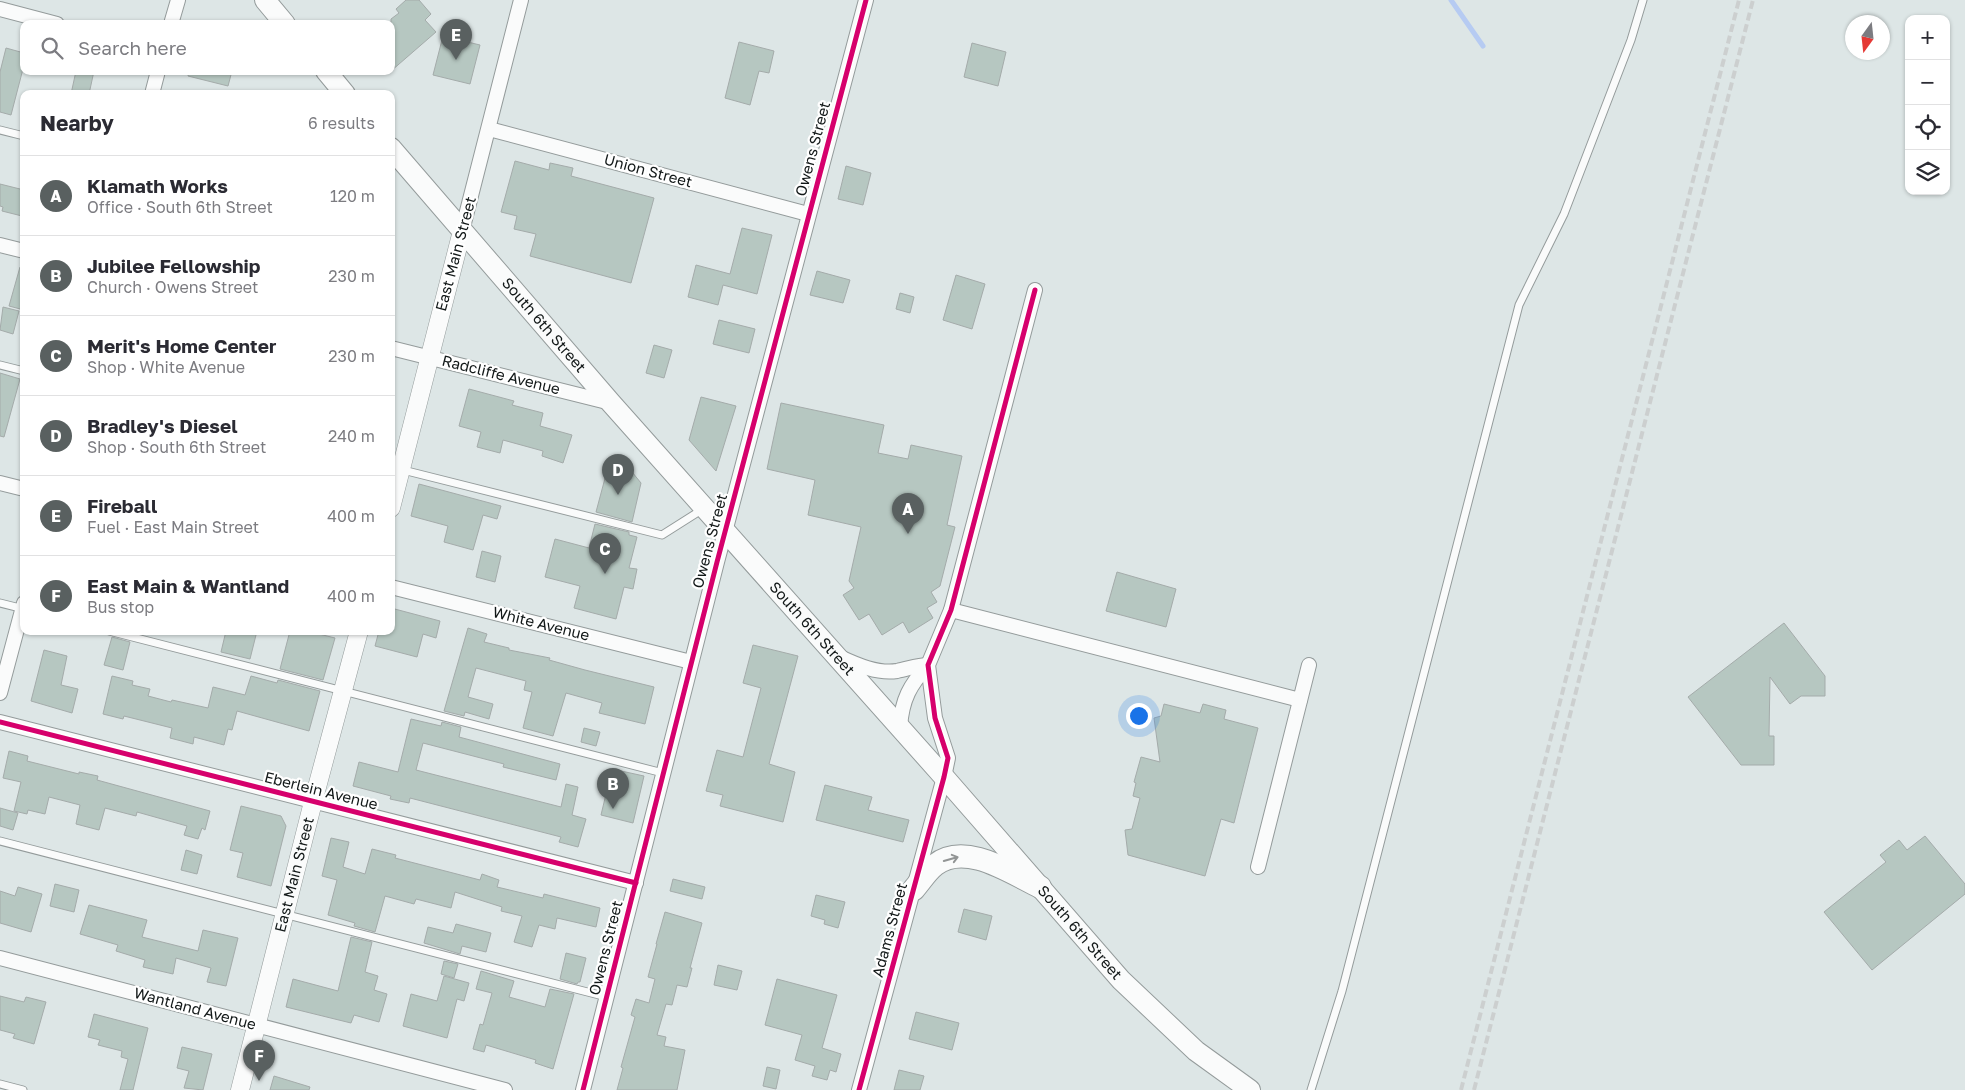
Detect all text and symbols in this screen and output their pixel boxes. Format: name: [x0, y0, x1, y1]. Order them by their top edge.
north arrow: [1845, 15, 1890, 60]
map controls: [1905, 15, 1950, 195]
button: +: [1905, 15, 1950, 60]
pin: E: [440, 19, 472, 60]
search box: [20, 20, 395, 75]
icon: search: [38, 34, 66, 62]
text: Search here: [78, 36, 187, 59]
button: −: [1905, 60, 1950, 105]
street label: Owens Street: [791, 99, 833, 198]
button: locate: [1905, 105, 1950, 150]
text: Nearby: [40, 110, 114, 136]
text: 6 results: [308, 113, 375, 133]
street label: Union Street: [602, 150, 694, 190]
button: layers: [1905, 150, 1950, 195]
text: Klamath Works: [87, 174, 228, 197]
text: A: [50, 186, 62, 206]
text: 120 m: [330, 186, 375, 206]
street label: East Main Street: [431, 194, 479, 313]
text: Office · South 6th Street: [87, 197, 273, 217]
text: Jubilee Fellowship: [87, 254, 260, 277]
text: B: [50, 266, 62, 286]
text: 230 m: [328, 266, 375, 286]
street label: South 6th Street: [499, 273, 590, 376]
text: Church · Owens Street: [87, 277, 258, 297]
text: Merit's Home Center: [87, 334, 276, 357]
text: C: [50, 346, 62, 366]
text: 230 m: [328, 346, 375, 366]
street label: Radcliffe Avenue: [440, 351, 562, 397]
text: Shop · White Avenue: [87, 357, 245, 377]
text: Bradley's Diesel: [87, 414, 238, 437]
text: D: [50, 426, 62, 446]
text: 240 m: [328, 426, 375, 446]
text: Shop · South 6th Street: [87, 437, 266, 457]
pin: D: [602, 454, 634, 495]
street label: Owens Street: [688, 491, 730, 590]
pin: A: [892, 493, 924, 534]
text: Fireball: [87, 494, 157, 517]
text: E: [51, 506, 61, 526]
text: 400 m: [327, 506, 375, 526]
text: Fuel · East Main Street: [87, 517, 259, 537]
pin: C: [589, 533, 621, 574]
text: East Main & Wantland: [87, 574, 289, 597]
street label: South 6th Street: [766, 578, 859, 679]
text: F: [51, 586, 61, 606]
text: 400 m: [327, 586, 375, 606]
text: Bus stop: [87, 597, 154, 617]
street label: White Avenue: [491, 602, 592, 644]
your location: [1126, 703, 1152, 729]
street label: Eberlein Avenue: [263, 767, 380, 813]
pin: B: [597, 768, 629, 809]
street label: East Main Street: [270, 815, 317, 934]
one-way arrow: [942, 854, 958, 863]
street label: Adams Street: [868, 881, 910, 979]
street label: South 6th Street: [1034, 881, 1126, 983]
street label: Owens Street: [585, 898, 626, 997]
street label: Wantland Avenue: [132, 983, 259, 1033]
pin: F: [243, 1040, 275, 1081]

